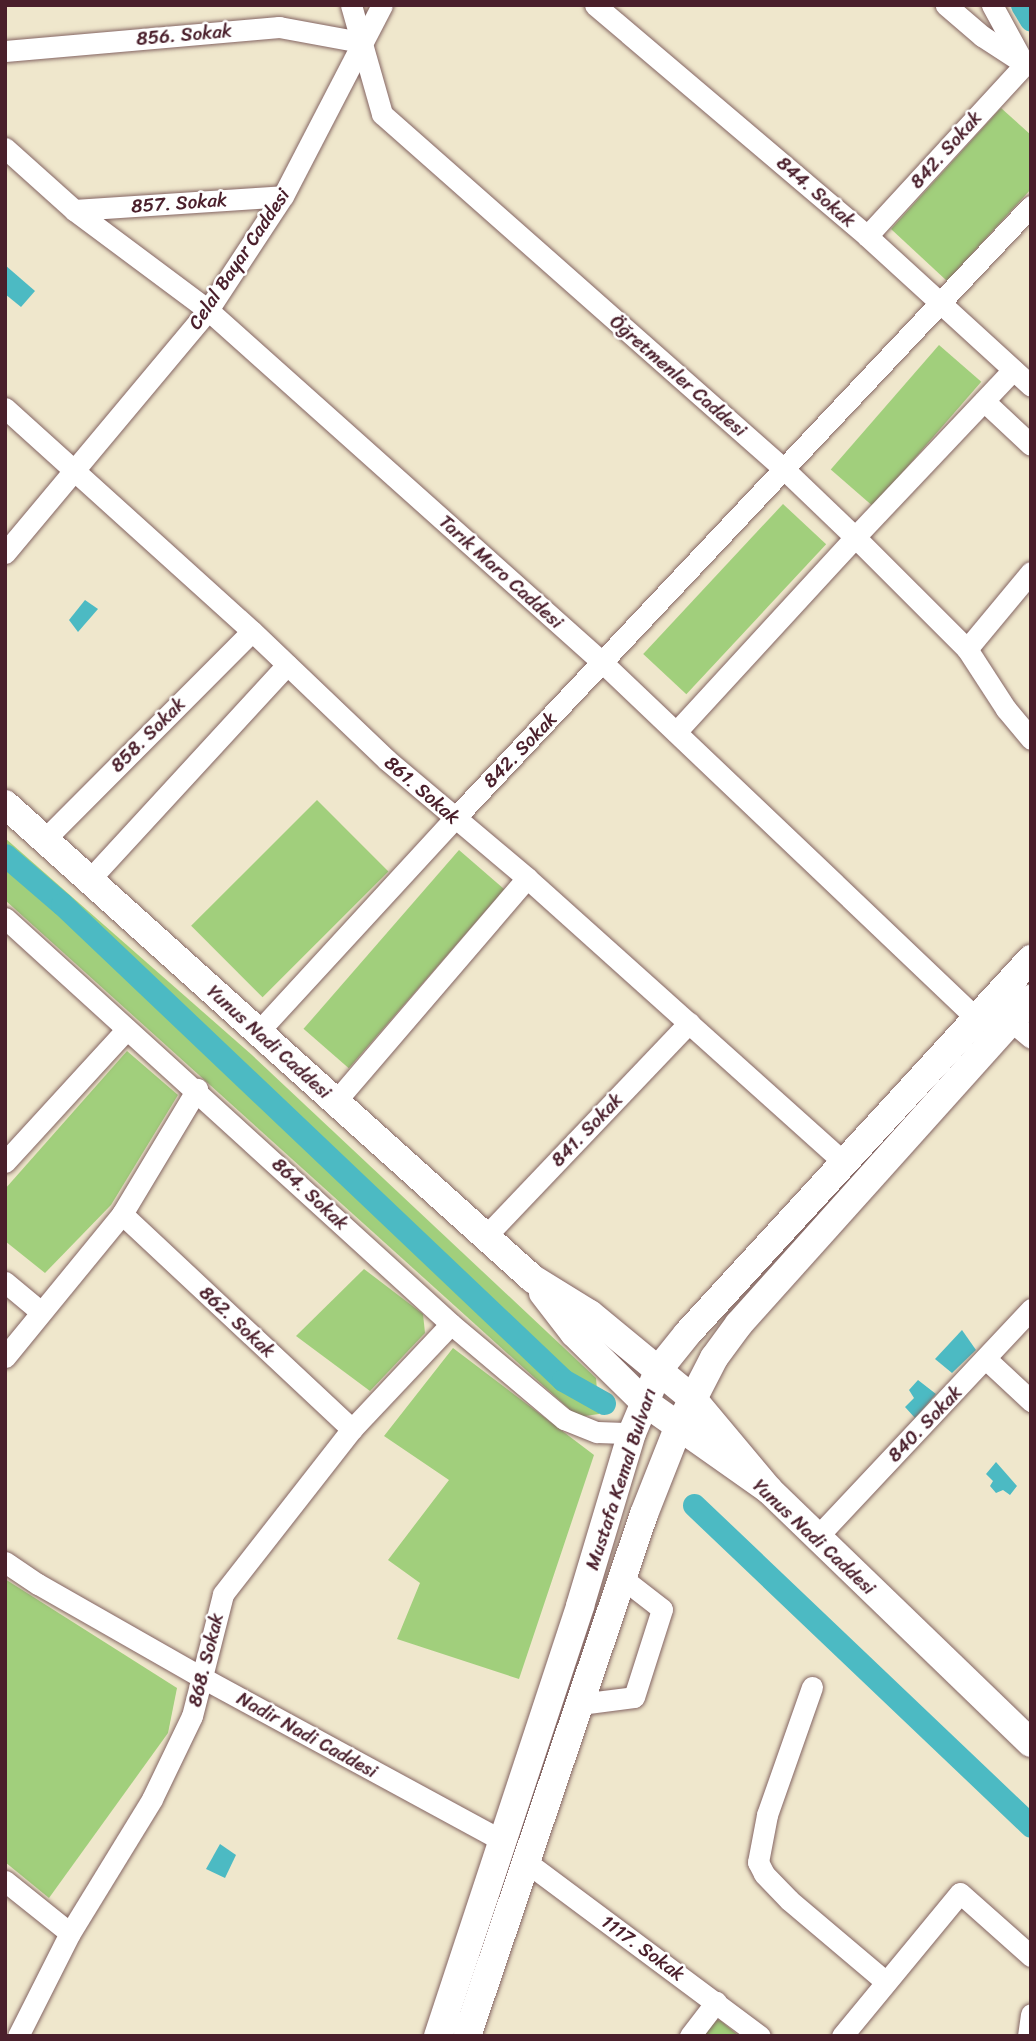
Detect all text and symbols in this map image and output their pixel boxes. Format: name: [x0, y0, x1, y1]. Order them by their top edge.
street label: 856. Sokak: [135, 19, 233, 51]
street label: 842. Sokak: [905, 107, 987, 193]
street label: 844. Sokak: [772, 152, 860, 232]
street label: Celal Bayar Caddesi: [183, 184, 295, 334]
street label: 857. Sokak: [130, 188, 228, 218]
street label: Öğretmenler Caddesi: [605, 310, 751, 442]
street label: Tarık Maro Caddesi: [435, 511, 567, 633]
street label: 858. Sokak: [106, 693, 190, 777]
street label: 842. Sokak: [478, 707, 562, 793]
street label: 861. Sokak: [380, 751, 464, 829]
street label: Yunus Nadi Caddesi: [202, 980, 336, 1104]
street label: 841. Sokak: [546, 1088, 628, 1172]
street label: 864. Sokak: [267, 1153, 353, 1235]
street label: 862. Sokak: [194, 1281, 280, 1363]
street label: 840. Sokak: [883, 1381, 967, 1467]
street label: Mustafa Kemal Bulvarı: [581, 1385, 661, 1573]
street label: Yunus Nadi Caddesi: [748, 1474, 880, 1600]
street label: 868. Sokak: [183, 1611, 229, 1709]
street label: Nadir Nadi Caddesi: [232, 1687, 382, 1783]
street label: 1117. Sokak: [597, 1910, 689, 1986]

